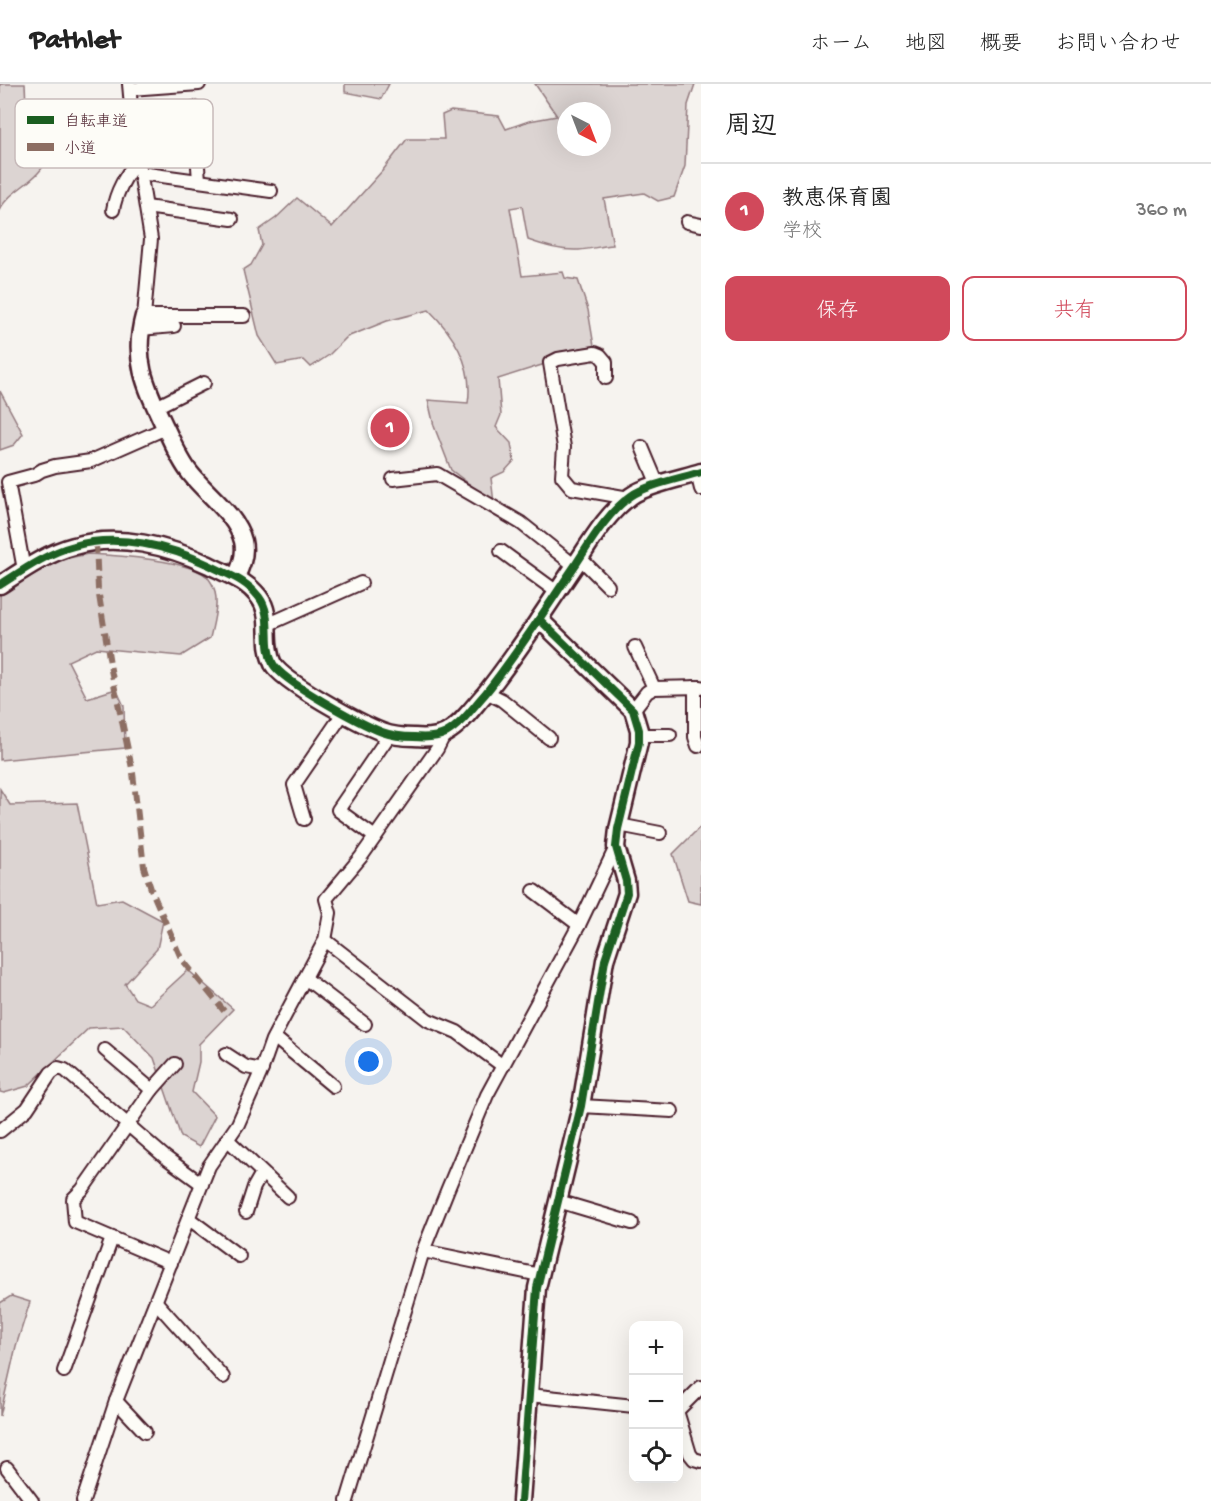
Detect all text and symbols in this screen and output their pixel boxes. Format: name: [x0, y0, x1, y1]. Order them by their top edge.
text: Pathlet: [30, 25, 120, 58]
text: ホーム: [810, 33, 872, 58]
text: 地図: [905, 33, 947, 58]
text: 概要: [980, 33, 1022, 58]
text: お問い合わせ: [1055, 33, 1181, 58]
legend: [15, 99, 213, 168]
north arrow: [557, 102, 611, 156]
text: 自転車道: [64, 112, 128, 133]
text: 周辺: [725, 113, 777, 144]
text: 小道: [64, 140, 96, 160]
text: 教恵保育園: [782, 187, 892, 213]
text: 1: [740, 200, 749, 223]
text: 360 m: [1136, 200, 1187, 223]
text: 学校: [782, 221, 822, 244]
button: 保存: [725, 276, 950, 341]
button: 共有: [962, 276, 1187, 341]
pin: 1: [370, 406, 410, 450]
your location: [354, 1047, 383, 1076]
map controls: [629, 1321, 683, 1483]
button: +: [629, 1321, 683, 1375]
button: −: [629, 1375, 683, 1429]
button: locate: [629, 1429, 683, 1483]

